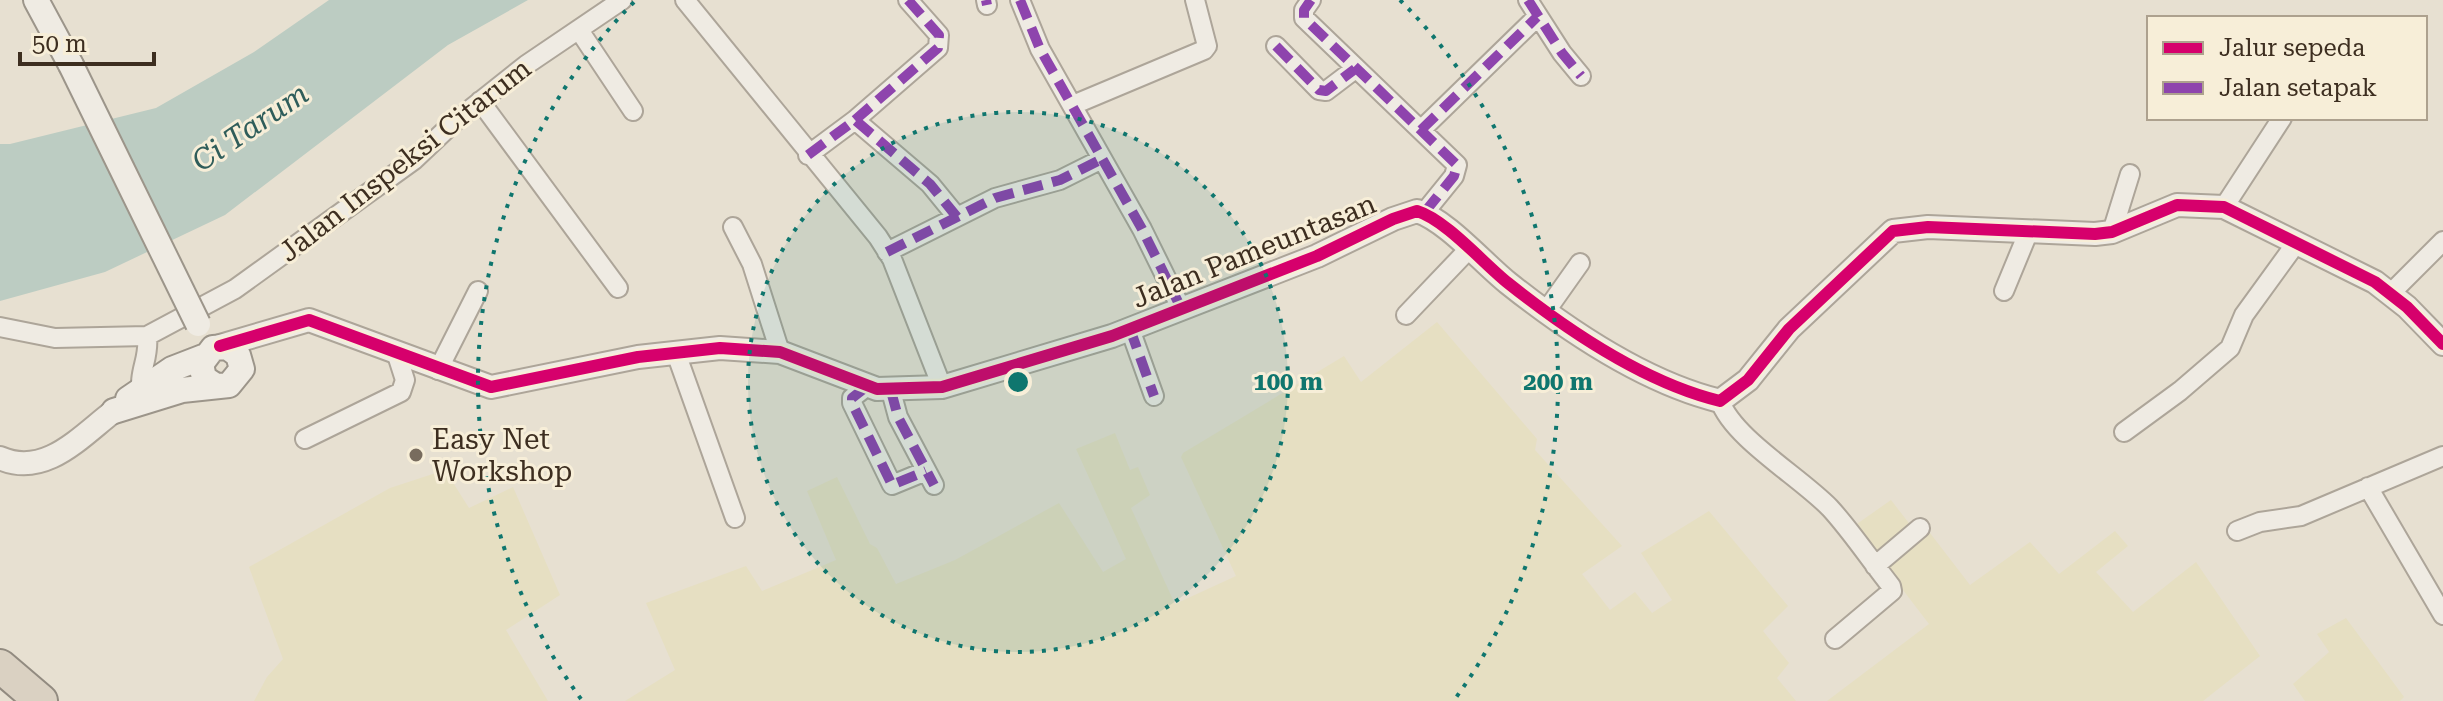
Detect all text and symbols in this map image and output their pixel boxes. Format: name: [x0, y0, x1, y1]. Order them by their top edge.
scale bar: [20, 16, 154, 66]
legend: [2147, 16, 2427, 120]
text: 50 m: [32, 30, 87, 58]
text: Jalur sepeda: [2219, 34, 2365, 62]
street label: Jalan Inspeksi Citarum: [273, 51, 537, 269]
text: Jalan setapak: [2219, 74, 2377, 102]
water label: Ci Tarum: [185, 75, 315, 179]
street label: Jalan Pameuntasan: [1127, 187, 1381, 315]
centre of rings: [1004, 368, 1032, 396]
text: 100 m: [1253, 368, 1323, 396]
text: 200 m: [1523, 368, 1593, 396]
place label: Easy Net Workshop: [432, 423, 572, 488]
marker: Easy Net Workshop: [407, 446, 425, 464]

